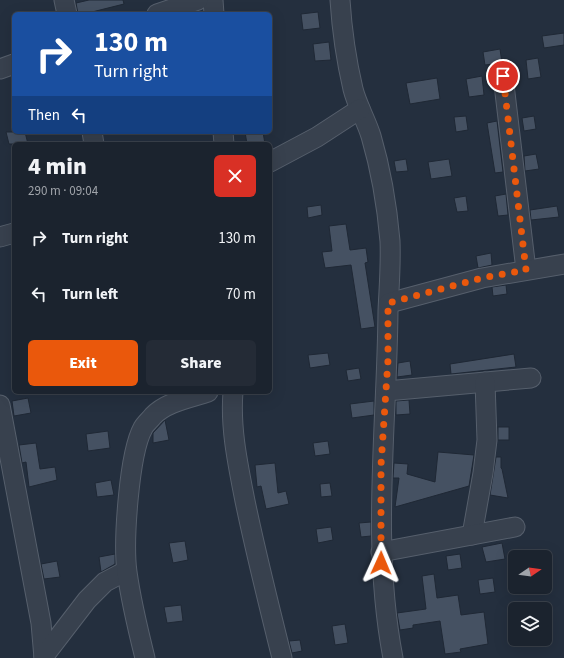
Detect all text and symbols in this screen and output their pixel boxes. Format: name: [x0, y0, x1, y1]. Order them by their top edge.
text: 130 m: [94, 22, 168, 62]
icon: right: [28, 28, 80, 80]
text: Turn right: [94, 59, 168, 84]
pin: [486, 59, 520, 93]
icon: arrive: [492, 65, 514, 87]
icon: left: [68, 104, 90, 126]
text: Then: [28, 105, 60, 126]
text: 4 min: [28, 149, 87, 184]
button: close: [214, 155, 256, 197]
text: 290 m · 09:04: [28, 182, 98, 200]
icon: right: [28, 227, 50, 249]
text: Turn right: [62, 228, 128, 249]
text: 130 m: [218, 228, 256, 249]
icon: left: [28, 283, 50, 305]
text: Turn left: [62, 284, 118, 305]
text: 70 m: [226, 284, 256, 305]
button: Exit: [28, 340, 138, 386]
button: Share: [146, 340, 256, 386]
position arrow: [360, 542, 402, 584]
north arrow: [508, 550, 552, 594]
map controls: [508, 550, 552, 646]
button: layers: [508, 602, 552, 646]

